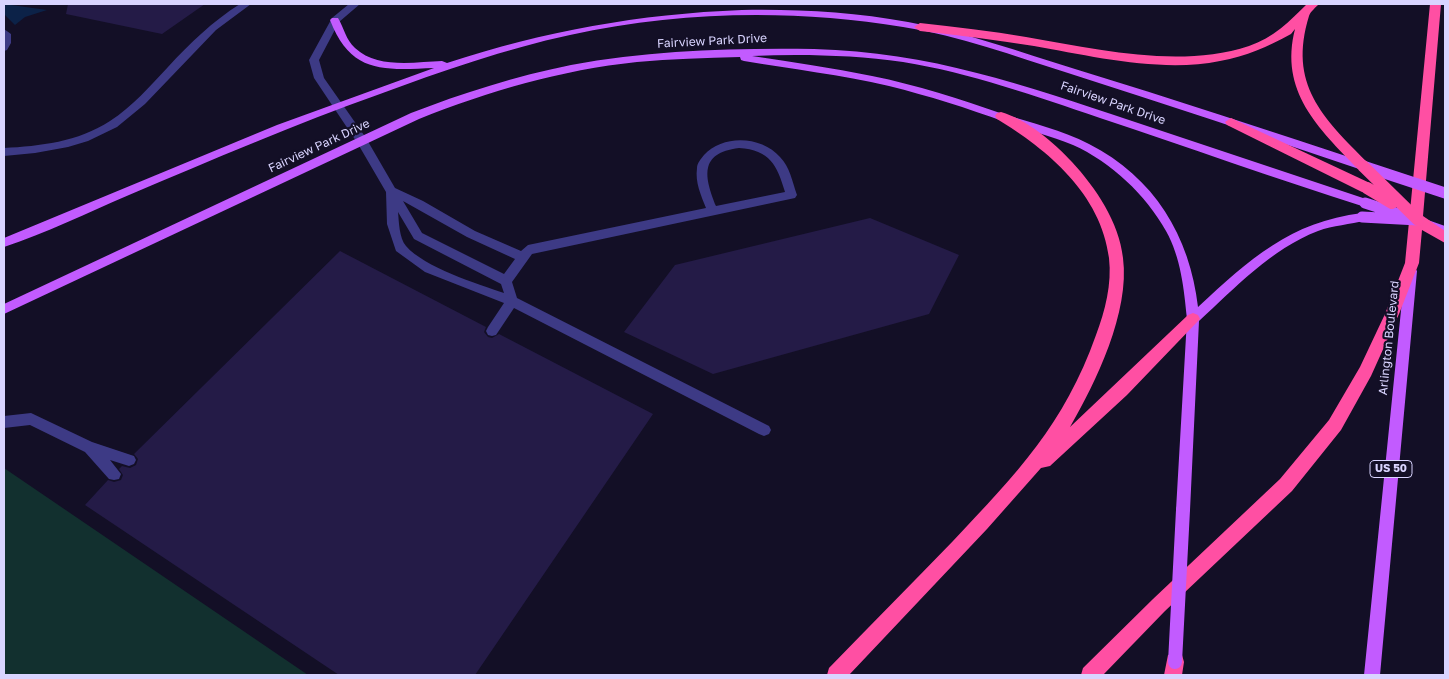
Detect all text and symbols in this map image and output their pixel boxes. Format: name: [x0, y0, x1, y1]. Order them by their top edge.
street label: Fairview Park Drive: [657, 31, 767, 51]
street label: Fairview Park Drive: [1059, 78, 1167, 128]
street label: Fairview Park Drive: [266, 116, 372, 176]
street label: Arlington Boulevard: [1376, 280, 1402, 396]
road number: US 50: [1370, 460, 1412, 478]

